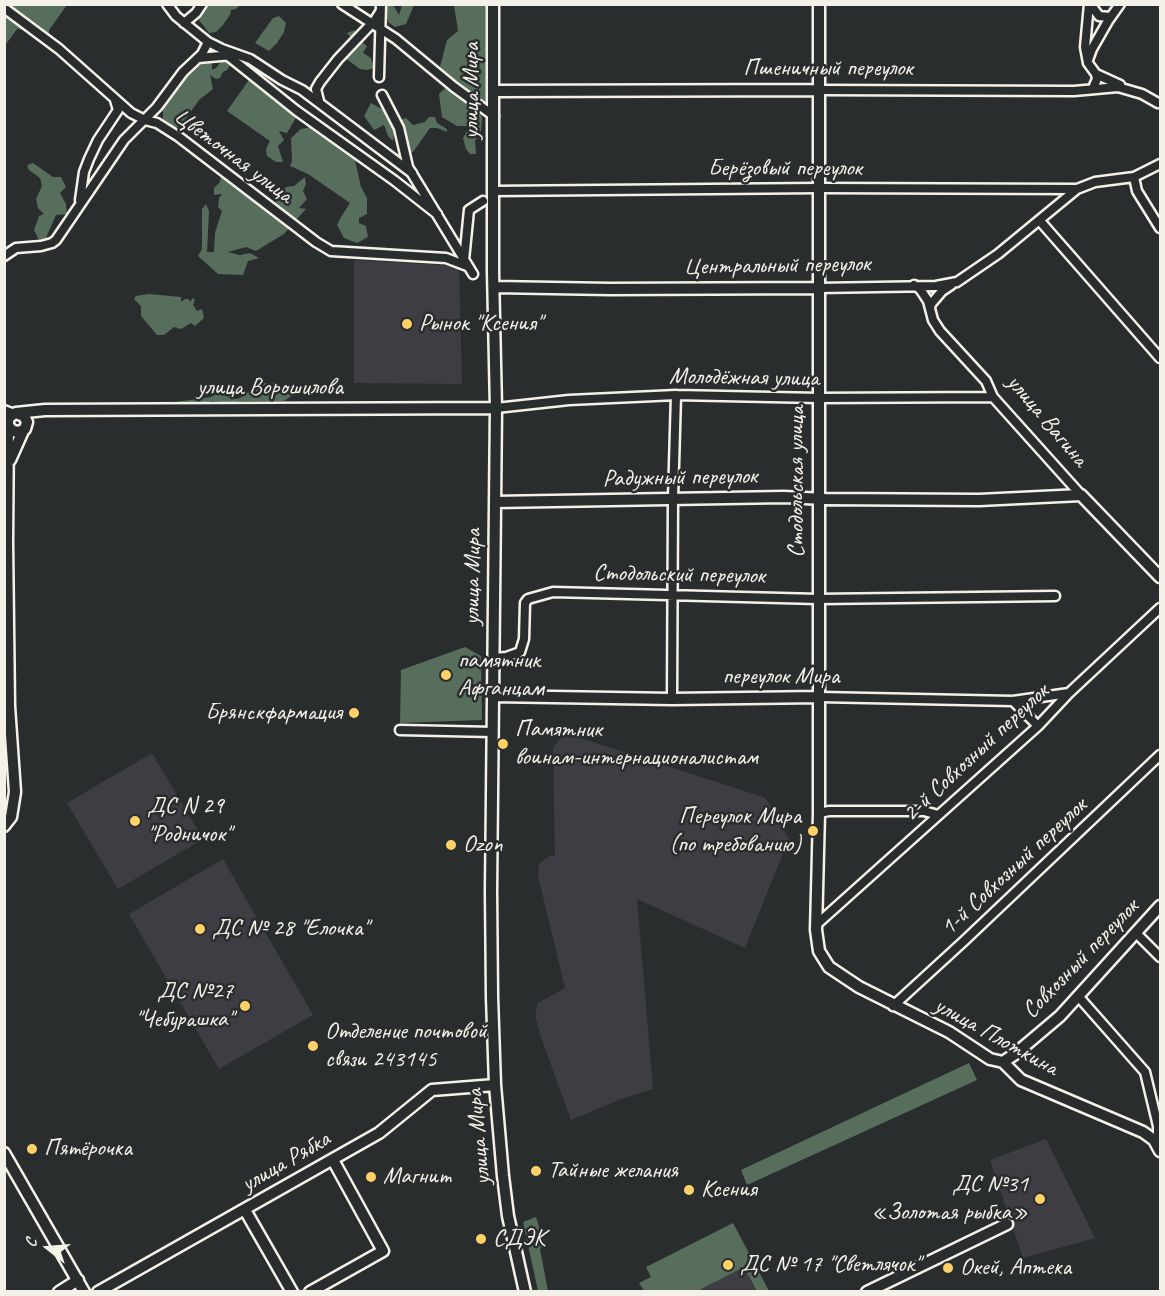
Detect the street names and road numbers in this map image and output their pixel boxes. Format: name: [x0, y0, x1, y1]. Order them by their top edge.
street label: улица Мира: [458, 43, 486, 139]
street label: Пшеничный переулок: [743, 55, 913, 83]
street label: Цветочная улица: [168, 102, 298, 210]
street label: Берёзовый переулок: [708, 155, 862, 183]
street label: Центральный переулок: [683, 250, 871, 282]
street label: Молодёжная улица: [669, 362, 819, 394]
street label: улица Вагина: [1000, 369, 1094, 473]
street label: улица Ворошилова: [197, 374, 343, 402]
street label: Стодольская улица: [783, 406, 811, 558]
street label: Радужный переулок: [603, 462, 757, 494]
street label: улица Мира: [458, 528, 488, 626]
street label: Стодольский переулок: [593, 559, 765, 591]
street label: переулок Мира: [723, 663, 839, 691]
street label: 2-й Совхозный переулок: [897, 678, 1055, 828]
street label: 1-й Совхозный переулок: [935, 792, 1093, 942]
street label: Совхозный переулок: [1017, 893, 1145, 1025]
street label: улица Плоткина: [929, 991, 1063, 1083]
street label: улица Мира: [460, 1088, 498, 1186]
street label: улица Рябка: [236, 1125, 336, 1199]

